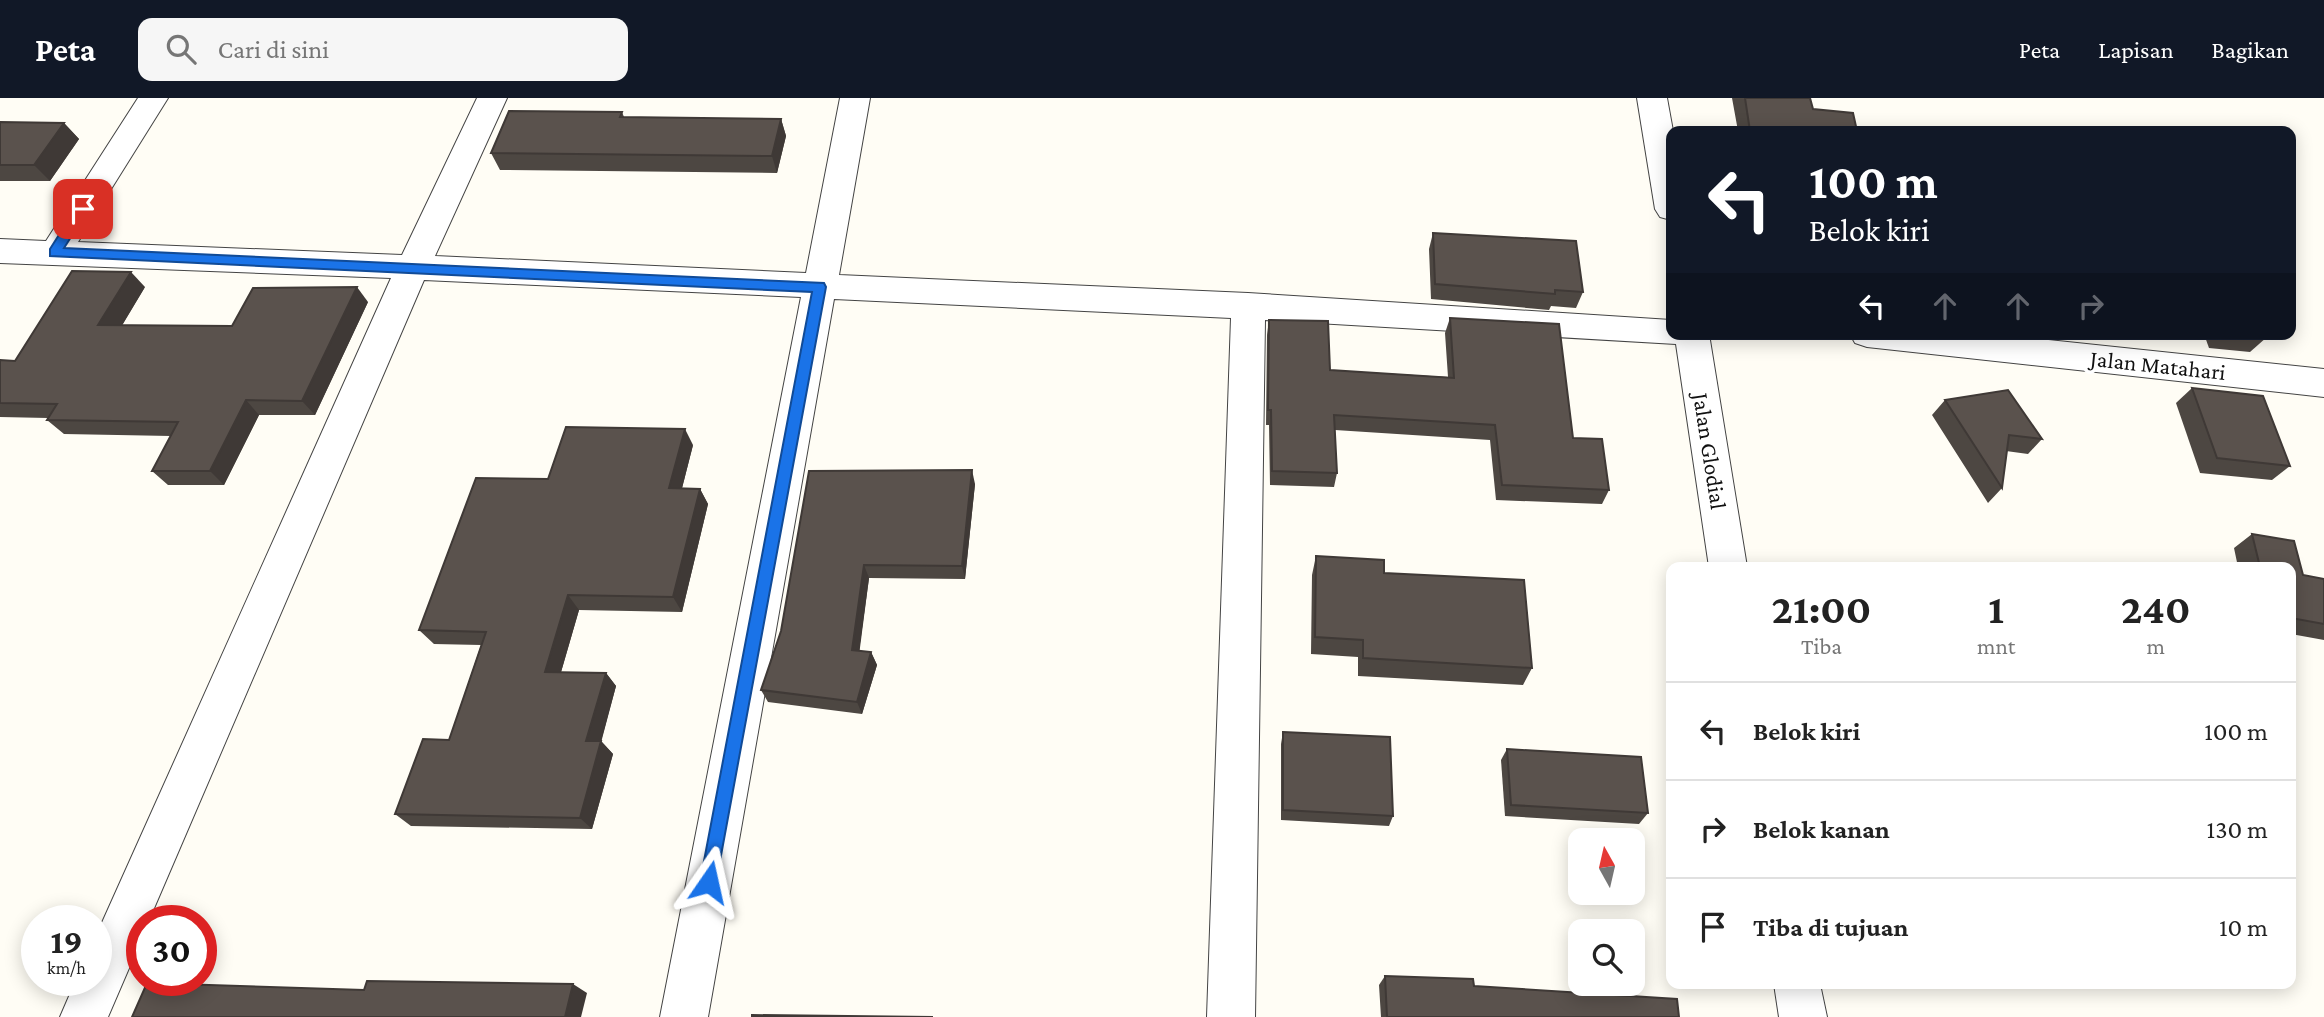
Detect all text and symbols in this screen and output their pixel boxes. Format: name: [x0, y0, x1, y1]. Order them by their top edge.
search box: [138, 18, 628, 81]
icon: search: [162, 30, 200, 68]
text: Peta: [35, 31, 96, 68]
text: Cari di sini: [218, 35, 329, 64]
text: Peta: [2019, 36, 2060, 63]
text: Lapisan: [2098, 36, 2174, 63]
text: Bagikan: [2212, 36, 2289, 63]
icon: left: [1694, 154, 1785, 245]
text: 100 m: [1809, 154, 1938, 209]
pin: [53, 179, 113, 239]
icon: arrive: [64, 190, 102, 228]
text: Belok kiri: [1809, 212, 1930, 248]
icon: left: [1853, 287, 1891, 325]
icon: ahead: [1926, 287, 1964, 325]
icon: ahead: [1999, 287, 2037, 325]
icon: right: [2072, 287, 2110, 325]
street label: Jalan Matahari: [2087, 345, 2227, 385]
street label: Jalan Glodial: [1688, 389, 1732, 511]
text: 21:00: [1772, 585, 1871, 632]
text: 1: [1988, 585, 2004, 632]
text: 240: [2121, 585, 2190, 632]
text: Tiba: [1801, 633, 1842, 659]
text: mnt: [1977, 633, 2015, 659]
text: m: [2146, 633, 2165, 659]
icon: left: [1694, 712, 1732, 750]
text: Belok kiri: [1753, 717, 1860, 746]
text: 100 m: [2204, 717, 2268, 746]
icon: right: [1694, 810, 1732, 848]
text: Belok kanan: [1753, 815, 1890, 844]
text: 130 m: [2207, 815, 2268, 844]
north arrow: [1568, 828, 1645, 905]
map controls: [1568, 828, 1645, 996]
position arrow: [672, 845, 746, 919]
speed limit sign: 30: [126, 905, 217, 996]
icon: arrive: [1694, 908, 1732, 946]
text: Tiba di tujuan: [1753, 913, 1908, 942]
text: 10 m: [2219, 913, 2268, 942]
button: search: [1568, 919, 1645, 996]
text: 19: [50, 922, 83, 961]
text: km/h: [47, 958, 86, 978]

